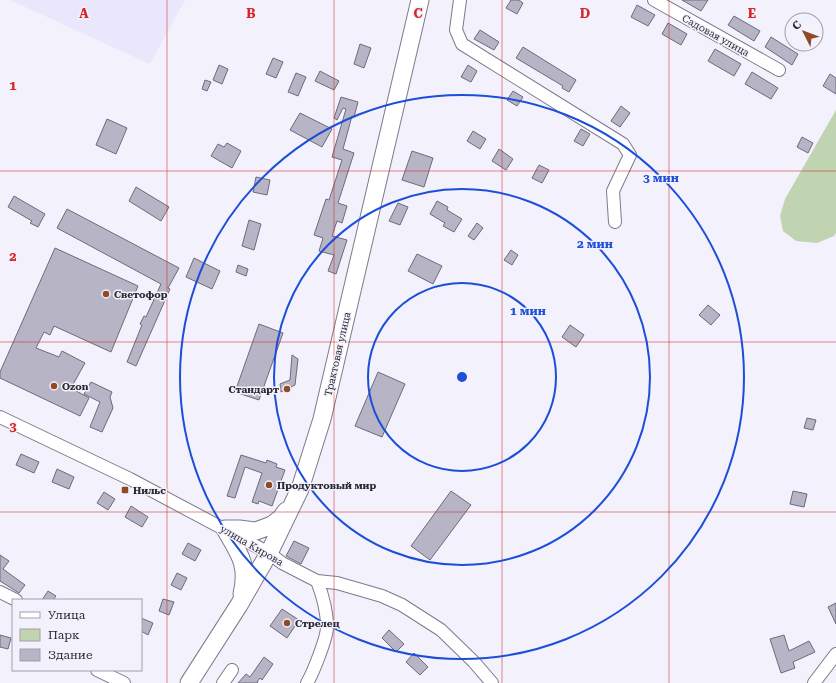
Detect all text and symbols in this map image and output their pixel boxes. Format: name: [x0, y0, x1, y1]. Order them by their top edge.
text: A: [79, 6, 89, 21]
text: B: [246, 6, 256, 21]
text: C: [413, 6, 423, 21]
text: D: [580, 6, 590, 21]
text: E: [748, 6, 756, 21]
street label: Садовая улица: [680, 12, 752, 59]
north arrow: [784, 12, 824, 52]
text: С: [790, 18, 805, 33]
text: 1: [9, 78, 17, 93]
text: 3 мин: [643, 171, 679, 185]
text: 2 мин: [577, 237, 613, 251]
text: 2: [9, 249, 17, 264]
marker: Светофор: [101, 289, 111, 299]
place label: Светофор: [114, 289, 168, 300]
text: 1 мин: [510, 304, 546, 318]
street label: Трактовая улица: [322, 310, 353, 397]
centre of rings: [455, 370, 469, 384]
marker: Ozon: [49, 381, 59, 391]
place label: Ozon: [62, 381, 89, 392]
place label: Стандарт: [229, 384, 279, 395]
marker: Стандарт: [282, 384, 292, 394]
text: 3: [9, 419, 17, 434]
marker: Продуктовый мир: [264, 480, 274, 490]
place label: Продуктовый мир: [277, 480, 376, 491]
marker: Нильс: [120, 485, 130, 495]
place label: Нильс: [133, 485, 166, 496]
street label: улица Кирова: [218, 523, 286, 568]
legend: [12, 599, 142, 671]
text: Улица: [48, 608, 86, 622]
marker: Стрелец: [282, 618, 292, 628]
place label: Стрелец: [295, 618, 340, 629]
text: Парк: [48, 628, 80, 642]
text: Здание: [48, 648, 93, 662]

